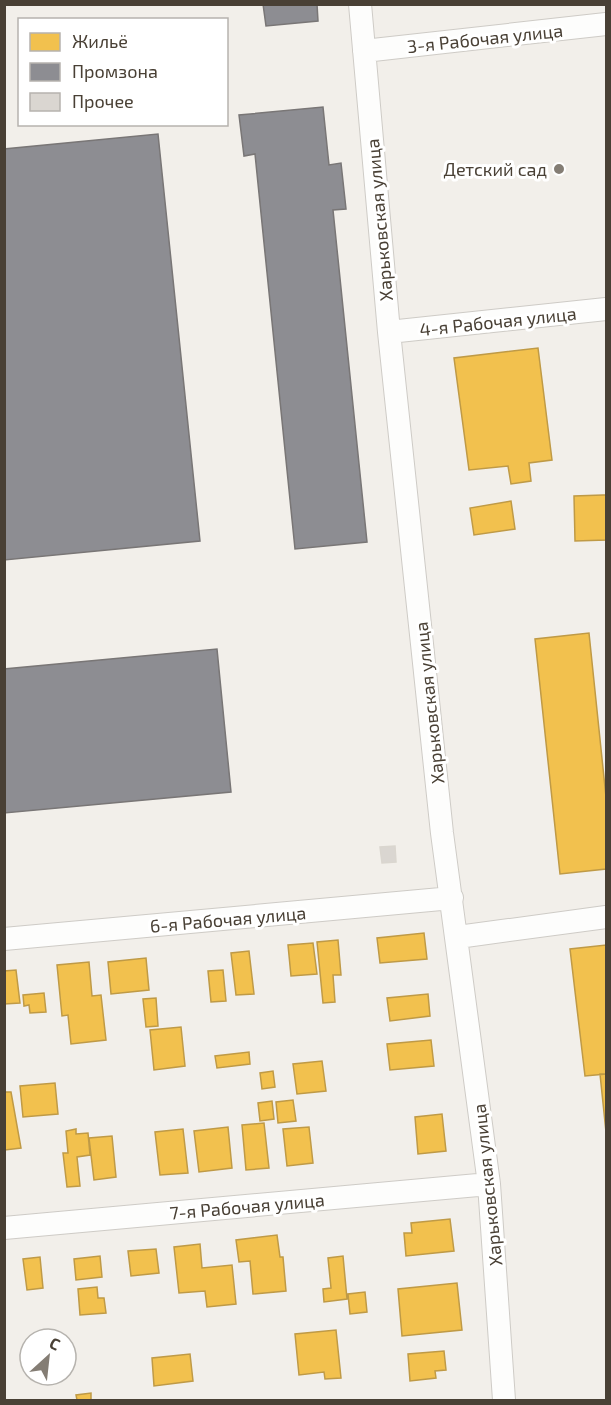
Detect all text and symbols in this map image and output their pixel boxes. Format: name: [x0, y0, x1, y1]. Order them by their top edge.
legend: [18, 18, 228, 126]
street label: 3-я Рабочая улица: [406, 19, 564, 57]
text: Жильё: [72, 30, 128, 52]
text: Промзона: [72, 60, 158, 82]
text: Прочее: [72, 90, 134, 112]
street label: Харьковская улица: [361, 138, 397, 302]
place label: Детский сад: [443, 158, 547, 180]
marker: Детский сад: [552, 162, 566, 176]
street label: 4-я Рабочая улица: [418, 302, 578, 340]
street label: Харьковская улица: [410, 621, 448, 785]
street label: 6-я Рабочая улица: [149, 901, 307, 937]
street label: Харьковская улица: [468, 1103, 506, 1267]
street label: 7-я Рабочая улица: [169, 1188, 325, 1224]
north arrow: [18, 1327, 78, 1387]
text: С: [47, 1333, 64, 1354]

